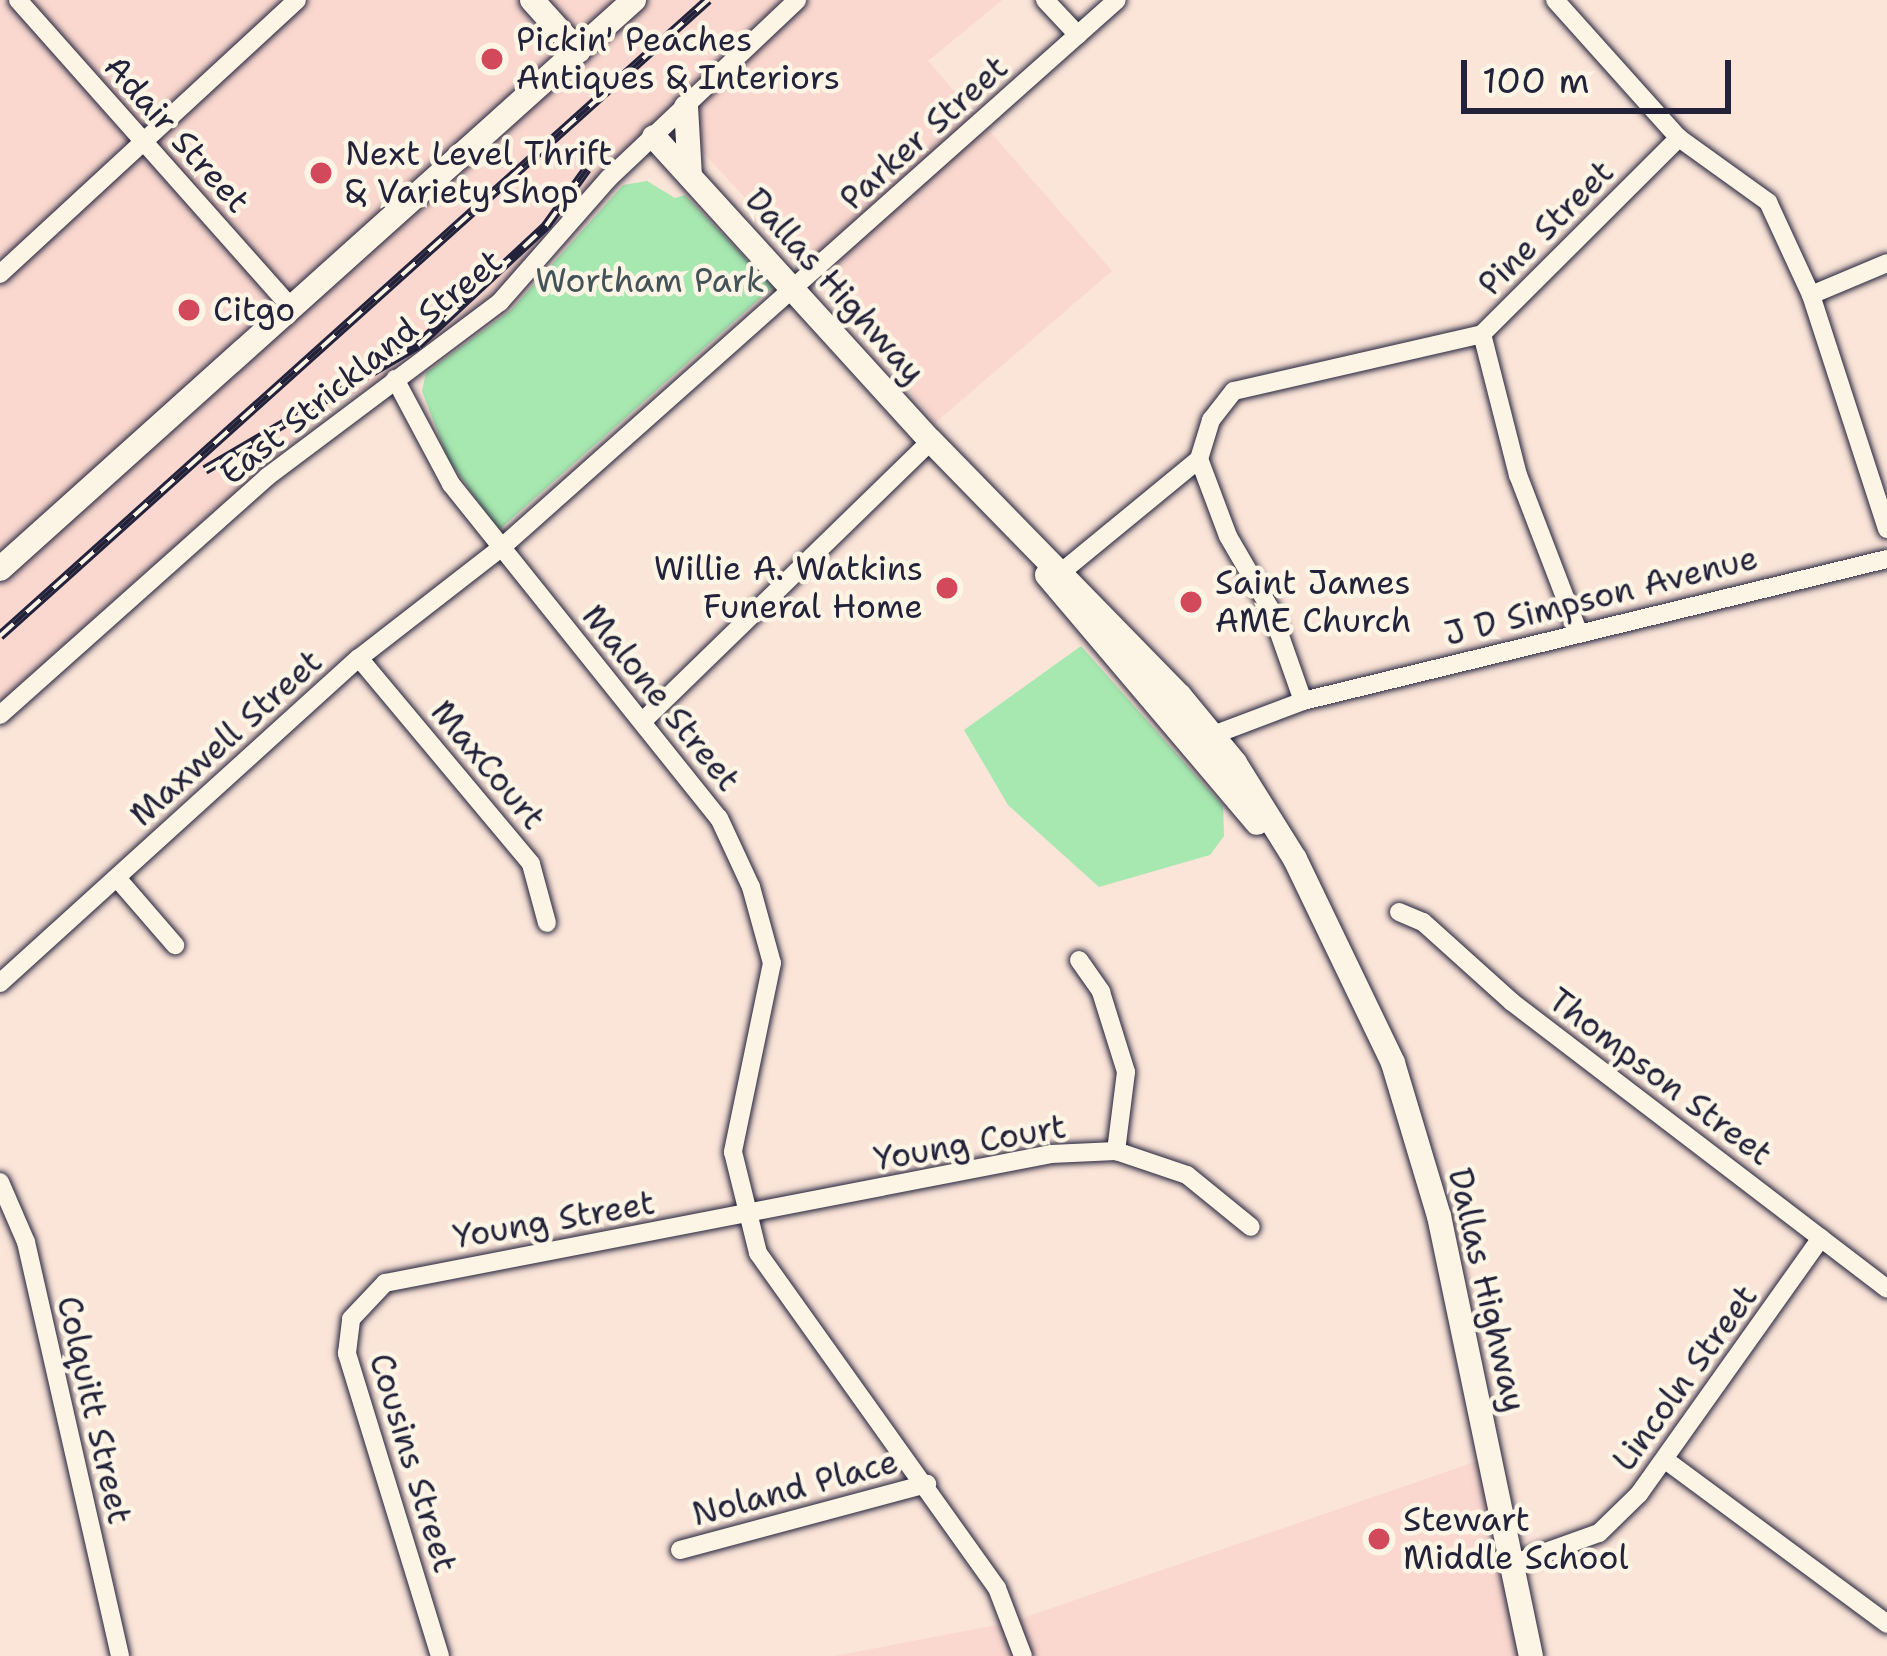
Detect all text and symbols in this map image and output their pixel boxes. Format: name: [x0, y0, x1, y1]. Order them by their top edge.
place label: Pickin' Peaches Antiques & Interiors: [516, 20, 840, 98]
scale bar: [1467, 36, 1737, 110]
marker: Pickin' Peaches Antiques & Interiors: [479, 46, 505, 72]
street label: Adair Street: [96, 47, 258, 221]
street label: Parker Street: [832, 48, 1016, 218]
text: 100 m: [1482, 56, 1590, 105]
place label: Next Level Thrift & Variety Shop: [345, 134, 613, 212]
street label: Pine Street: [1470, 152, 1622, 304]
marker: Next Level Thrift & Variety Shop: [308, 160, 334, 186]
street label: Dallas Highway: [737, 180, 933, 392]
street label: East Strickland Street: [212, 241, 510, 493]
park label: Wortham Park: [535, 261, 765, 301]
place label: Citgo: [213, 290, 295, 330]
marker: Citgo: [176, 297, 202, 323]
street label: J D Simpson Avenue: [1440, 538, 1762, 654]
place label: Willie A. Watkins Funeral Home: [654, 549, 923, 627]
place label: Saint James AME Church: [1215, 563, 1411, 641]
marker: Willie A. Watkins Funeral Home: [934, 575, 960, 601]
marker: Saint James AME Church: [1178, 589, 1204, 615]
street label: Malone Street: [574, 597, 748, 799]
street label: Maxwell Street: [122, 641, 330, 835]
street label: MaxCourt: [423, 692, 553, 838]
street label: Thompson Street: [1540, 980, 1780, 1174]
street label: Young Court: [871, 1107, 1069, 1179]
street label: Dallas Highway: [1440, 1164, 1534, 1416]
street label: Young Street: [450, 1183, 658, 1257]
street label: Lincoln Street: [1604, 1277, 1766, 1479]
street label: Colquitt Street: [49, 1292, 139, 1528]
street label: Cousins Street: [361, 1349, 465, 1577]
street label: Noland Place: [688, 1442, 902, 1534]
place label: Stewart Middle School: [1403, 1500, 1628, 1578]
marker: Stewart Middle School: [1366, 1526, 1392, 1552]

